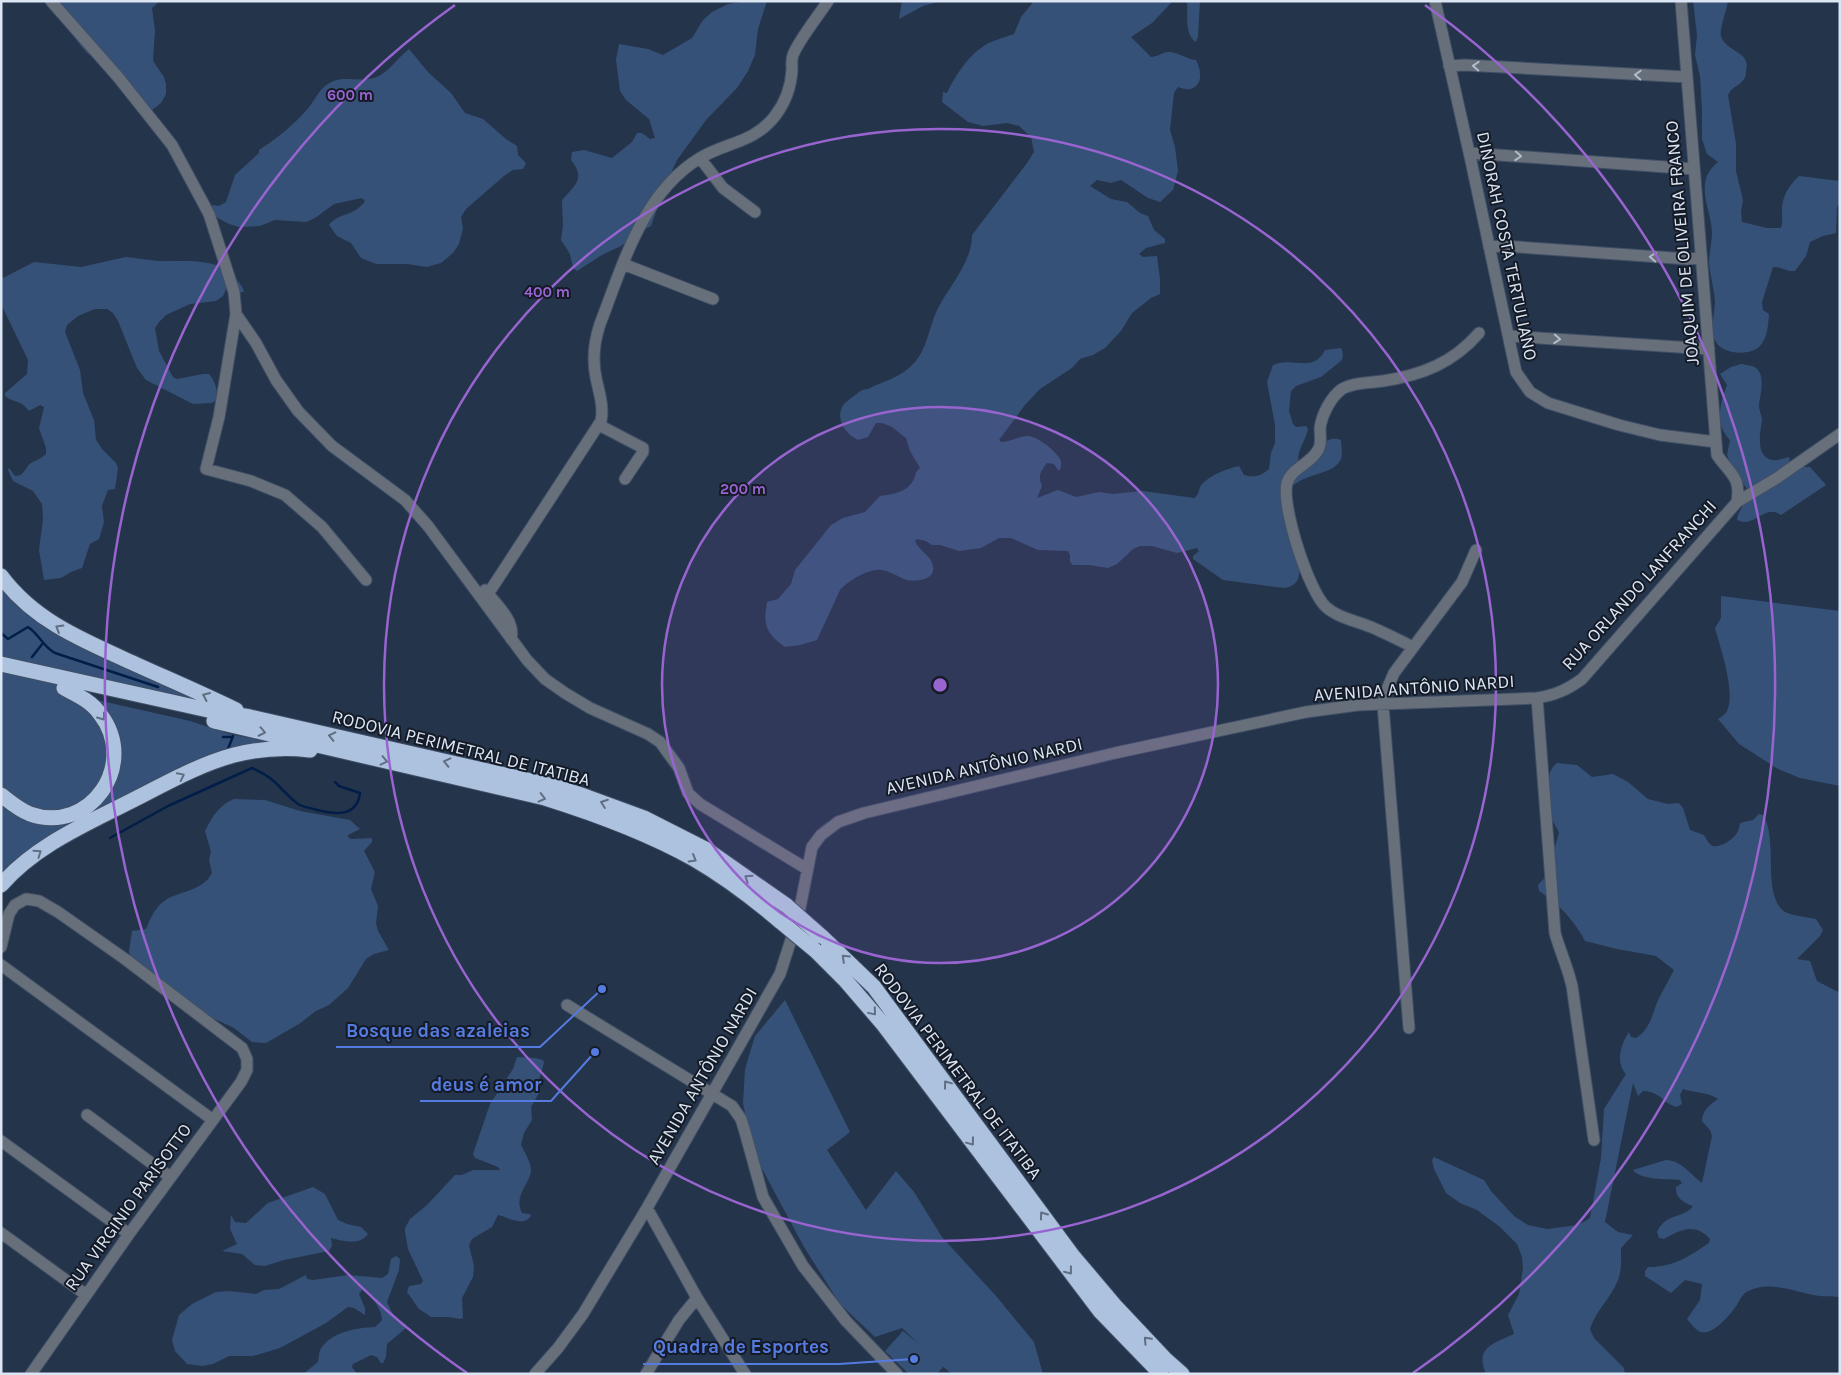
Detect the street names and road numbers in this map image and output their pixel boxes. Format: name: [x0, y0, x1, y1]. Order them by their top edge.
street label: JOAQUIM DE OLIVEIRA FRANCO: [1660, 120, 1704, 366]
street label: DINORAH COSTA TERTULIANO: [1472, 129, 1542, 363]
street label: RUA ORLANDO LANFRANCHI: [1557, 495, 1721, 675]
street label: AVENIDA ANTÔNIO NARDI: [1313, 670, 1515, 706]
street label: RODOVIA PERIMETRAL DE ITATIBA: [330, 705, 592, 791]
street label: AVENIDA ANTÔNIO NARDI: [884, 733, 1084, 799]
street label: RODOVIA PERIMETRAL DE ITATIBA: [869, 959, 1047, 1183]
street label: AVENIDA ANTÔNIO NARDI: [642, 983, 762, 1169]
street label: RUA VIRGINIO PARISOTTO: [60, 1119, 196, 1295]

